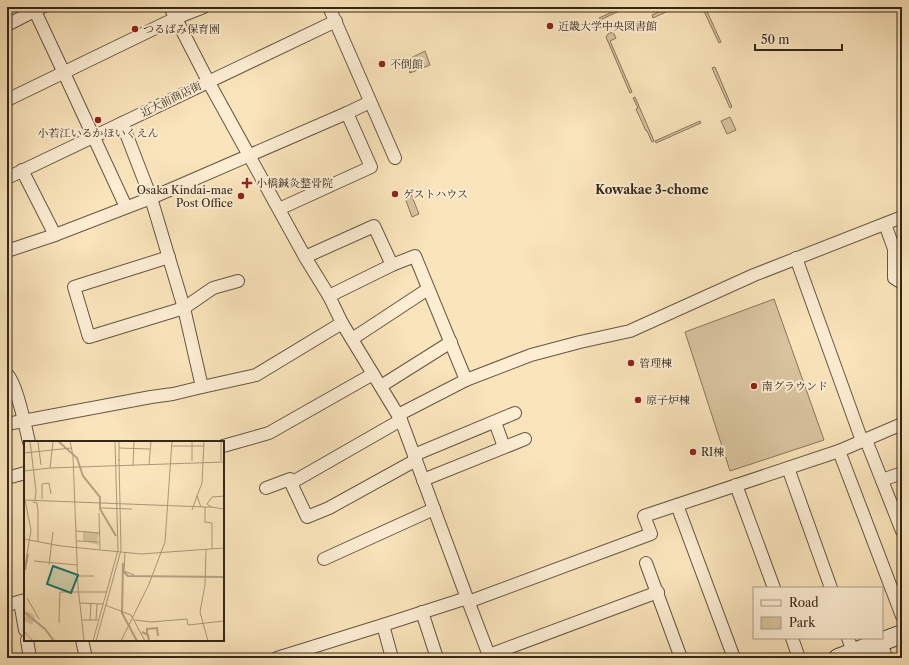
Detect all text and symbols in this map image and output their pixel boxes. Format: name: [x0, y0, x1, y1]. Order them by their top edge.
place label: 近畿大学中央図書館: [558, 19, 657, 33]
marker: 近畿大学中央図書館: [545, 21, 555, 31]
place label: つるばみ保育園: [143, 22, 220, 36]
marker: つるばみ保育園: [130, 24, 140, 34]
scale bar: [755, 26, 842, 52]
text: 50 m: [761, 32, 790, 47]
place label: 不倒館: [390, 57, 423, 71]
marker: 不倒館: [377, 59, 387, 69]
street label: 近大前商店街: [138, 78, 204, 120]
marker: 小若江いるかほいくえん: [93, 115, 103, 125]
place label: 小若江いるかほいくえん: [38, 126, 159, 140]
place label: 小橋鍼灸整骨院: [256, 176, 333, 190]
marker: 小橋鍼灸整骨院: [241, 177, 253, 189]
district label: Kowakae 3-chome: [595, 182, 709, 197]
place label: Osaka Kindai-mae Post Office: [137, 183, 233, 210]
place label: ゲストハウス: [403, 187, 468, 201]
marker: ゲストハウス: [390, 189, 400, 199]
marker: Osaka Kindai-mae Post Office: [236, 191, 246, 201]
place label: 管理棟: [639, 356, 672, 370]
marker: 管理棟: [626, 358, 636, 368]
place label: 南グラウンド: [762, 379, 828, 393]
marker: 南グラウンド: [749, 381, 759, 391]
place label: 原子炉棟: [646, 393, 690, 407]
marker: 原子炉棟: [633, 395, 643, 405]
inset map: [24, 441, 224, 641]
place label: RI棟: [701, 445, 724, 459]
marker: RI棟: [688, 447, 698, 457]
legend: [753, 587, 883, 639]
text: Road: [789, 595, 819, 610]
text: Park: [789, 615, 816, 630]

